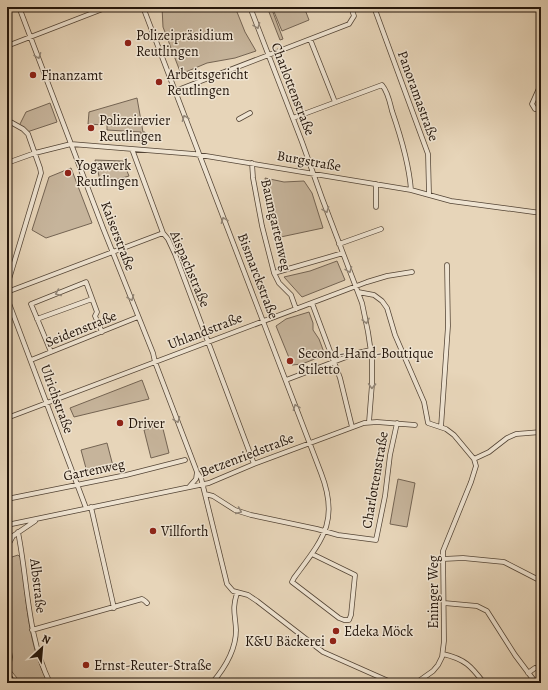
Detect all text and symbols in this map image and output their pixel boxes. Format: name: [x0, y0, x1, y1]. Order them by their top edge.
one-way arrow: [253, 23, 261, 30]
place label: Polizeipräsidium Reutlingen: [136, 26, 234, 61]
marker: Polizeipräsidium Reutlingen: [123, 38, 133, 48]
street label: Charlottenstraße: [267, 40, 319, 138]
street label: Panoramastraße: [393, 48, 443, 144]
one-way arrow: [34, 53, 42, 60]
place label: Arbeitsgericht Reutlingen: [166, 65, 249, 100]
place label: Finanzamt: [41, 66, 103, 85]
marker: Finanzamt: [28, 70, 38, 80]
marker: Arbeitsgericht Reutlingen: [154, 77, 164, 87]
place label: Polizeirevier Reutlingen: [99, 111, 171, 146]
one-way arrow: [182, 114, 190, 121]
marker: Polizeirevier Reutlingen: [86, 123, 96, 133]
street label: Burgstraße: [275, 146, 343, 176]
place label: Yogawerk Reutlingen: [75, 156, 139, 191]
marker: Yogawerk Reutlingen: [63, 168, 73, 178]
street label: Baumgartenweg: [256, 177, 296, 273]
street label: Kaiserstraße: [96, 199, 140, 273]
one-way arrow: [322, 207, 330, 214]
one-way arrow: [221, 216, 229, 223]
street label: Aispachstraße: [165, 227, 215, 310]
street label: Bismarckstraße: [233, 230, 283, 322]
one-way arrow: [345, 266, 353, 273]
one-way arrow: [55, 288, 62, 296]
one-way arrow: [126, 295, 134, 302]
street label: Seidenstraße: [42, 306, 120, 352]
street label: Uhlandstraße: [165, 308, 245, 354]
one-way arrow: [362, 318, 370, 324]
place label: Second-Hand-Boutique Stiletto: [298, 344, 434, 379]
marker: Second-Hand-Boutique Stiletto: [285, 356, 295, 366]
street label: Ulrichstraße: [36, 362, 78, 436]
one-way arrow: [368, 383, 376, 389]
one-way arrow: [292, 403, 301, 410]
place label: Driver: [128, 414, 165, 433]
one-way arrow: [173, 416, 181, 423]
marker: Driver: [115, 418, 125, 428]
street label: Betzenriedstraße: [197, 428, 297, 482]
street label: Charlottenstraße: [357, 430, 393, 530]
street label: Gartenweg: [62, 454, 126, 486]
one-way arrow: [235, 506, 243, 514]
place label: Villforth: [160, 522, 209, 541]
marker: Villforth: [148, 526, 158, 536]
street label: Eninger Weg: [424, 555, 443, 629]
street label: Albstraße: [25, 557, 51, 614]
place label: Edeka Möck: [344, 622, 413, 641]
marker: Edeka Möck: [331, 626, 341, 636]
north arrow: [22, 628, 62, 668]
text: N: [39, 631, 53, 648]
place label: K&U Bäckerei: [245, 632, 325, 651]
marker: K&U Bäckerei: [328, 636, 338, 646]
place label: Ernst-Reuter-Straße: [94, 656, 212, 675]
marker: Ernst-Reuter-Straße: [81, 660, 91, 670]

